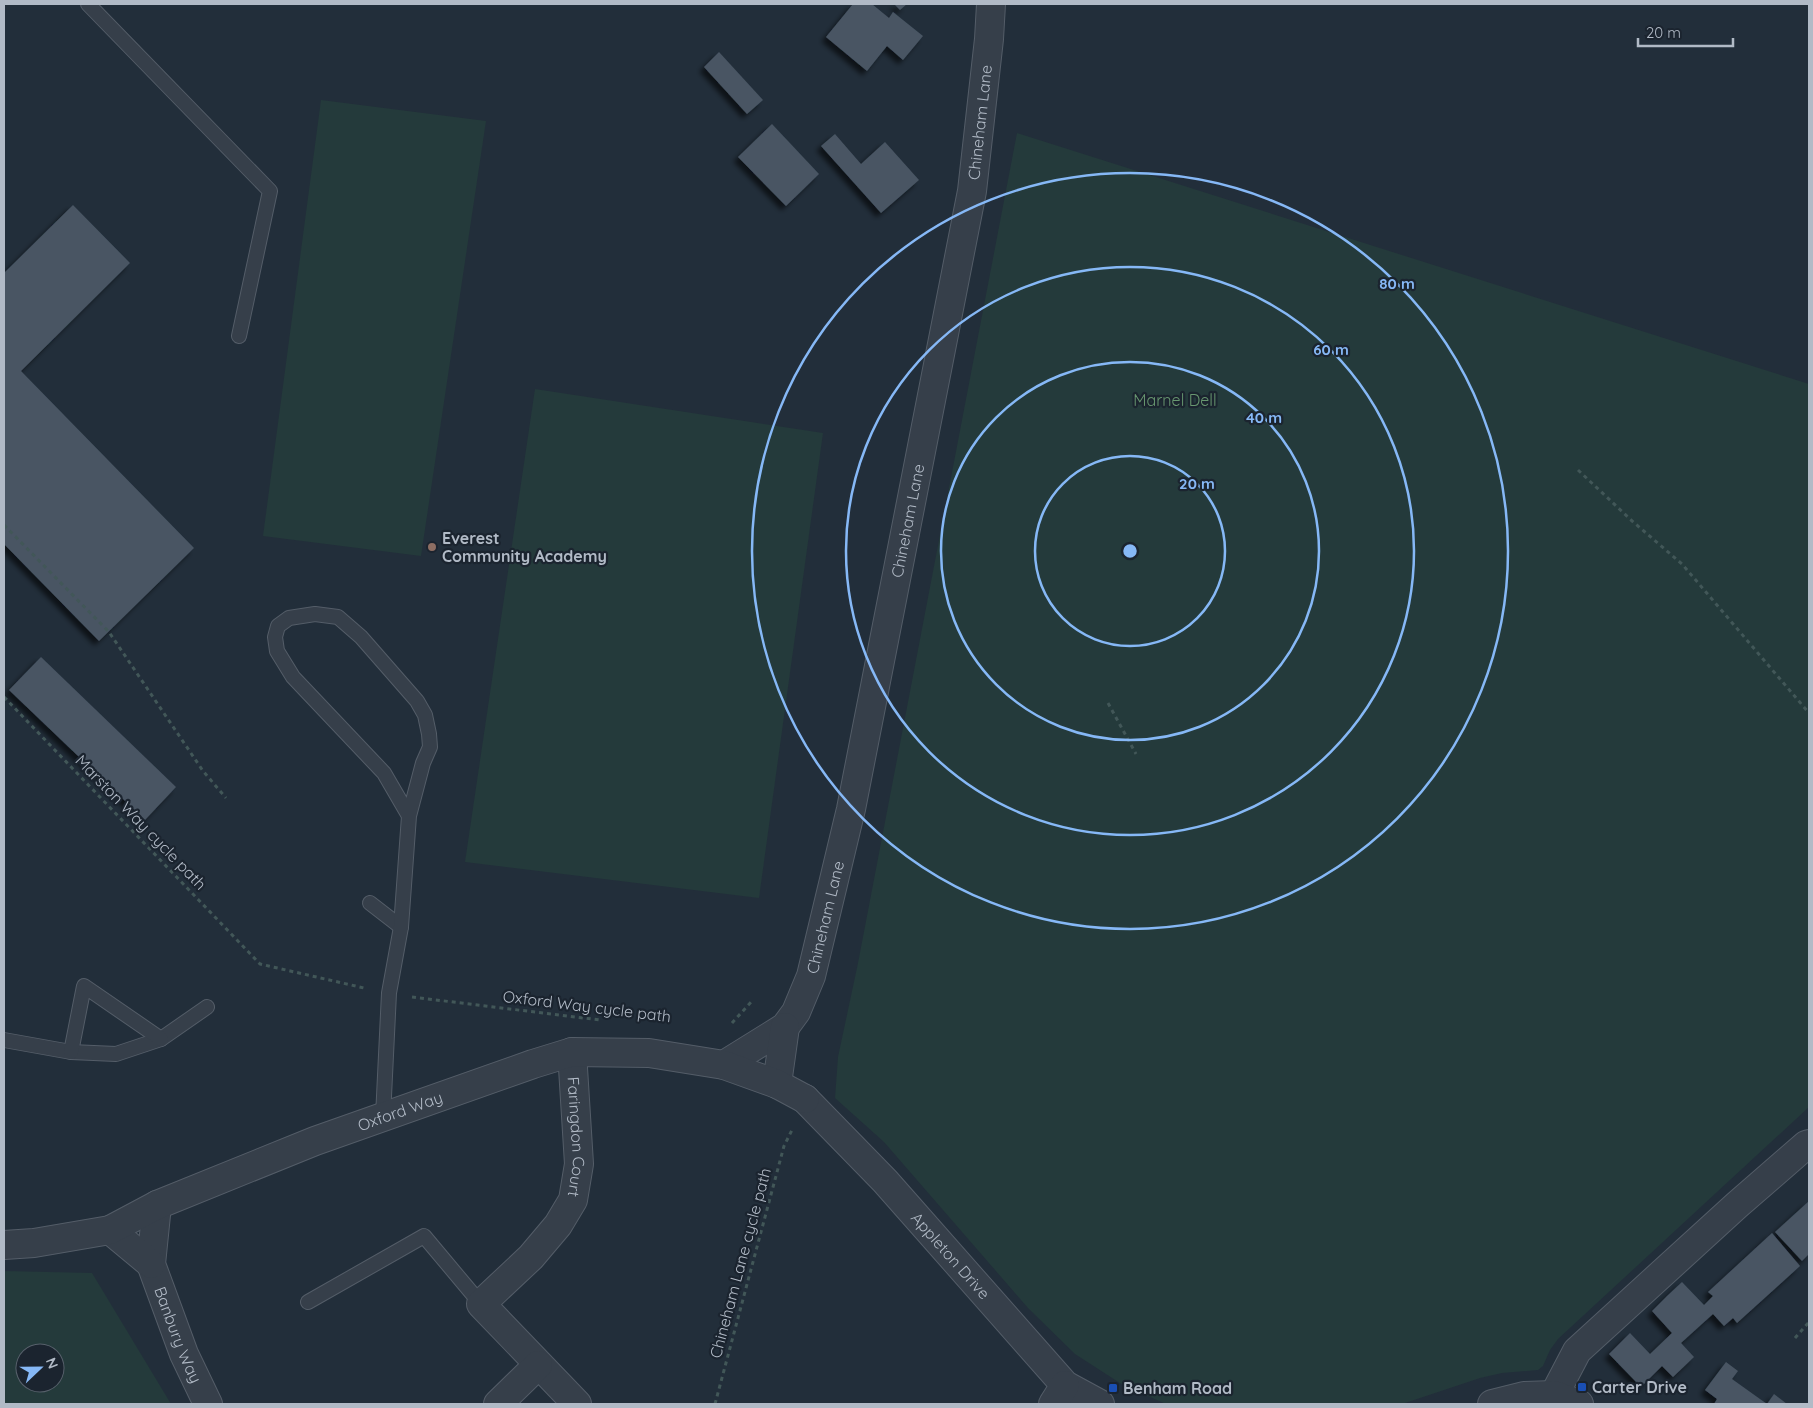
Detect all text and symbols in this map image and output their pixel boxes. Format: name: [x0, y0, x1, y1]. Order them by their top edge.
scale bar: [1638, 15, 1733, 47]
text: 20 m: [1646, 23, 1681, 42]
street label: Chineham Lane: [963, 64, 996, 181]
text: 80 m: [1379, 274, 1415, 293]
text: 60 m: [1313, 340, 1349, 359]
park label: Marnel Dell: [1133, 390, 1217, 410]
text: 40 m: [1246, 408, 1282, 427]
street label: Chineham Lane: [887, 462, 928, 579]
text: 20 m: [1179, 474, 1215, 493]
place label: Everest Community Academy: [442, 528, 607, 566]
marker: Everest Community Academy: [426, 541, 438, 553]
centre of rings: [1121, 542, 1139, 560]
street label: Marston Way cycle path: [71, 750, 211, 894]
street label: Chineham Lane: [802, 859, 848, 976]
street label: Oxford Way cycle path: [502, 986, 672, 1026]
street label: Faringdon Court: [564, 1076, 589, 1198]
street label: Oxford Way: [355, 1087, 445, 1135]
street label: Chineham Lane cycle path: [705, 1166, 775, 1360]
street label: Appleton Drive: [907, 1208, 995, 1303]
street label: Banbury Way: [150, 1284, 206, 1386]
north arrow: [15, 1343, 65, 1393]
text: N: [42, 1355, 62, 1371]
place label: Carter Drive: [1592, 1377, 1687, 1397]
place label: Benham Road: [1123, 1378, 1232, 1398]
marker: Carter Drive: [1576, 1381, 1588, 1393]
marker: Benham Road: [1107, 1382, 1119, 1394]

